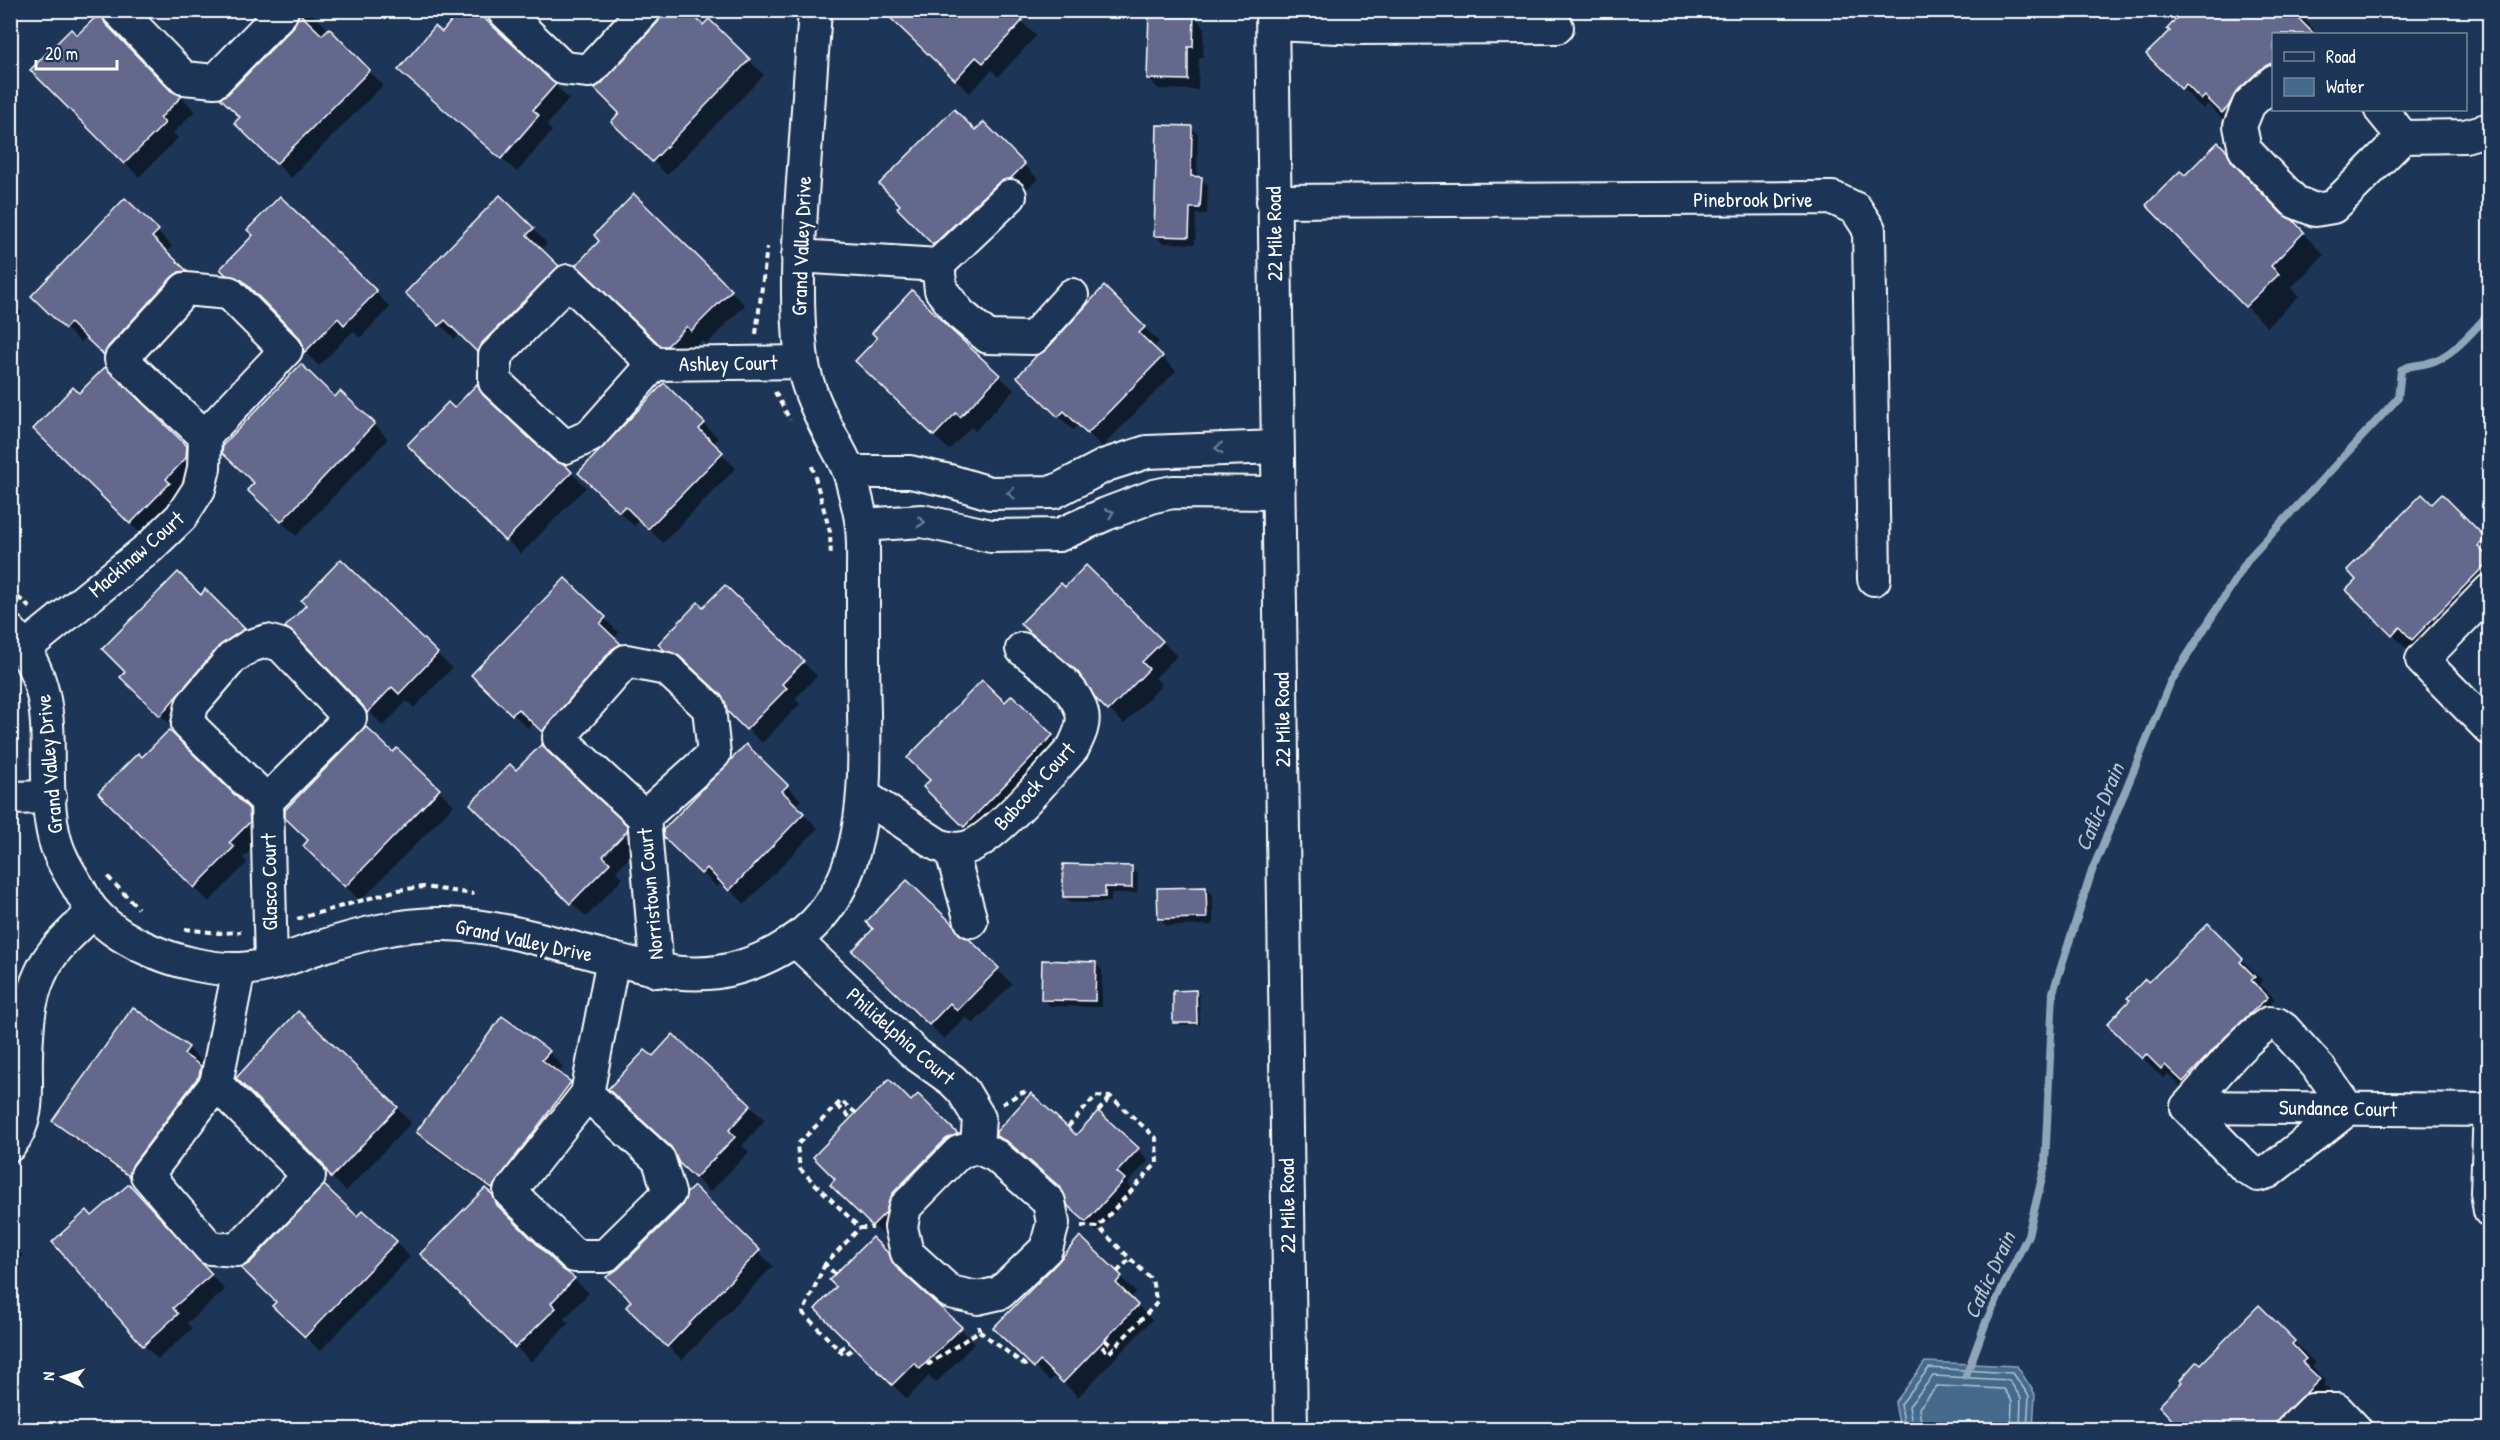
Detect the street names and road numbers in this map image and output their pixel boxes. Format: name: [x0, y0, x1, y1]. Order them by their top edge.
street label: Grand Valley Drive: [784, 176, 818, 316]
street label: Pinebrook Drive: [1693, 185, 1813, 214]
street label: 22 Mile Road: [1259, 186, 1289, 282]
street label: Ashley Court: [679, 348, 778, 378]
street label: Mackinaw Court: [82, 504, 191, 604]
street label: 22 Mile Road: [1267, 672, 1297, 768]
street label: Grand Valley Drive: [28, 693, 70, 835]
street label: Babcock Court: [987, 735, 1082, 836]
street label: Norristown Court: [630, 826, 670, 961]
street label: Glasco Court: [254, 832, 284, 931]
street label: Grand Valley Drive: [453, 911, 595, 969]
street label: Philidelphia Court: [840, 981, 962, 1092]
street label: Sundance Court: [2279, 1092, 2398, 1124]
street label: 22 Mile Road: [1272, 1158, 1302, 1254]

